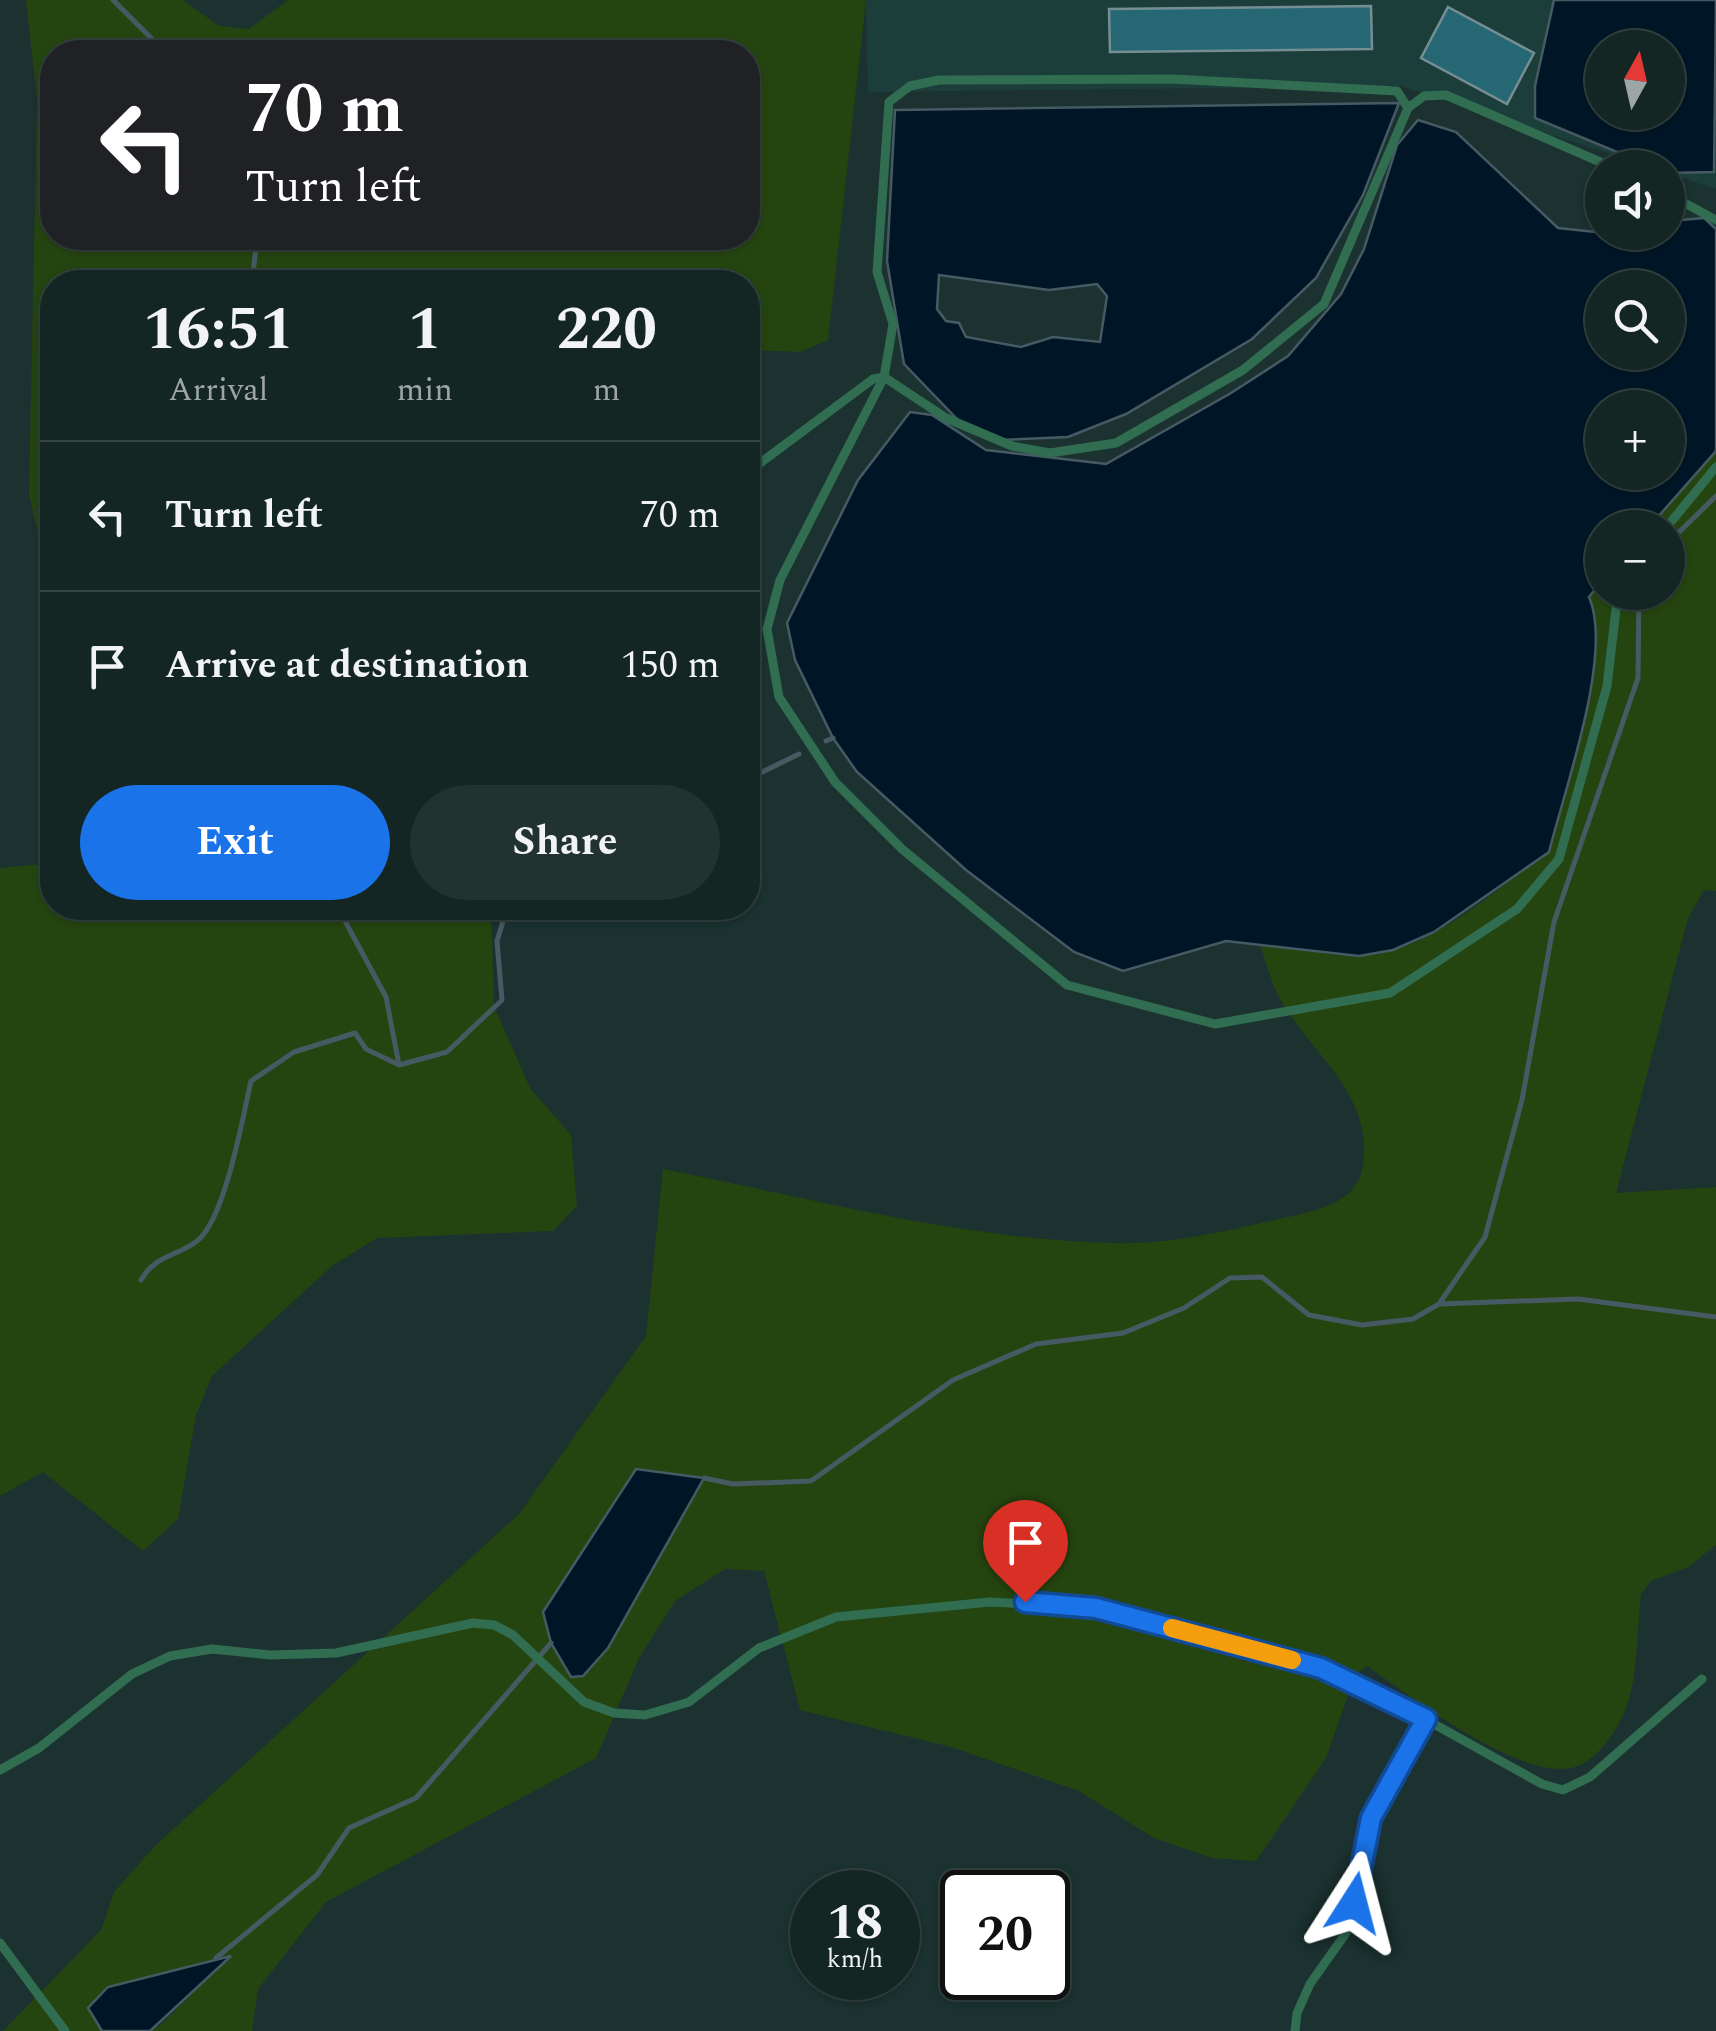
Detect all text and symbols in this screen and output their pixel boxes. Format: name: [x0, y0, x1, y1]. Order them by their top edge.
north arrow: [1585, 30, 1685, 130]
map controls: [1585, 30, 1685, 610]
text: 70 m: [245, 57, 404, 163]
icon: left: [80, 80, 210, 210]
button: sound: [1585, 150, 1685, 250]
text: Turn left: [245, 153, 422, 222]
button: search: [1585, 270, 1685, 370]
text: 16:51: [143, 284, 294, 376]
text: 1: [408, 284, 442, 376]
text: 220: [556, 284, 657, 376]
text: Arrival: [169, 366, 268, 415]
text: min: [397, 366, 453, 415]
text: m: [593, 366, 620, 415]
button: +: [1585, 390, 1685, 490]
text: Turn left: [165, 487, 323, 545]
text: 70 m: [640, 487, 720, 545]
icon: left: [80, 489, 135, 544]
button: −: [1585, 510, 1685, 610]
text: Arrive at destination: [165, 637, 529, 695]
text: 150 m: [621, 637, 720, 695]
icon: arrive: [80, 639, 135, 694]
button: Exit: [80, 785, 390, 900]
button: Share: [410, 785, 720, 900]
pin: [983, 1500, 1068, 1603]
icon: arrive: [998, 1515, 1053, 1570]
position arrow: [1302, 1851, 1406, 1955]
speed limit sign: 20: [940, 1870, 1070, 2000]
text: 18: [827, 1885, 883, 1961]
text: km/h: [827, 1941, 883, 1979]

